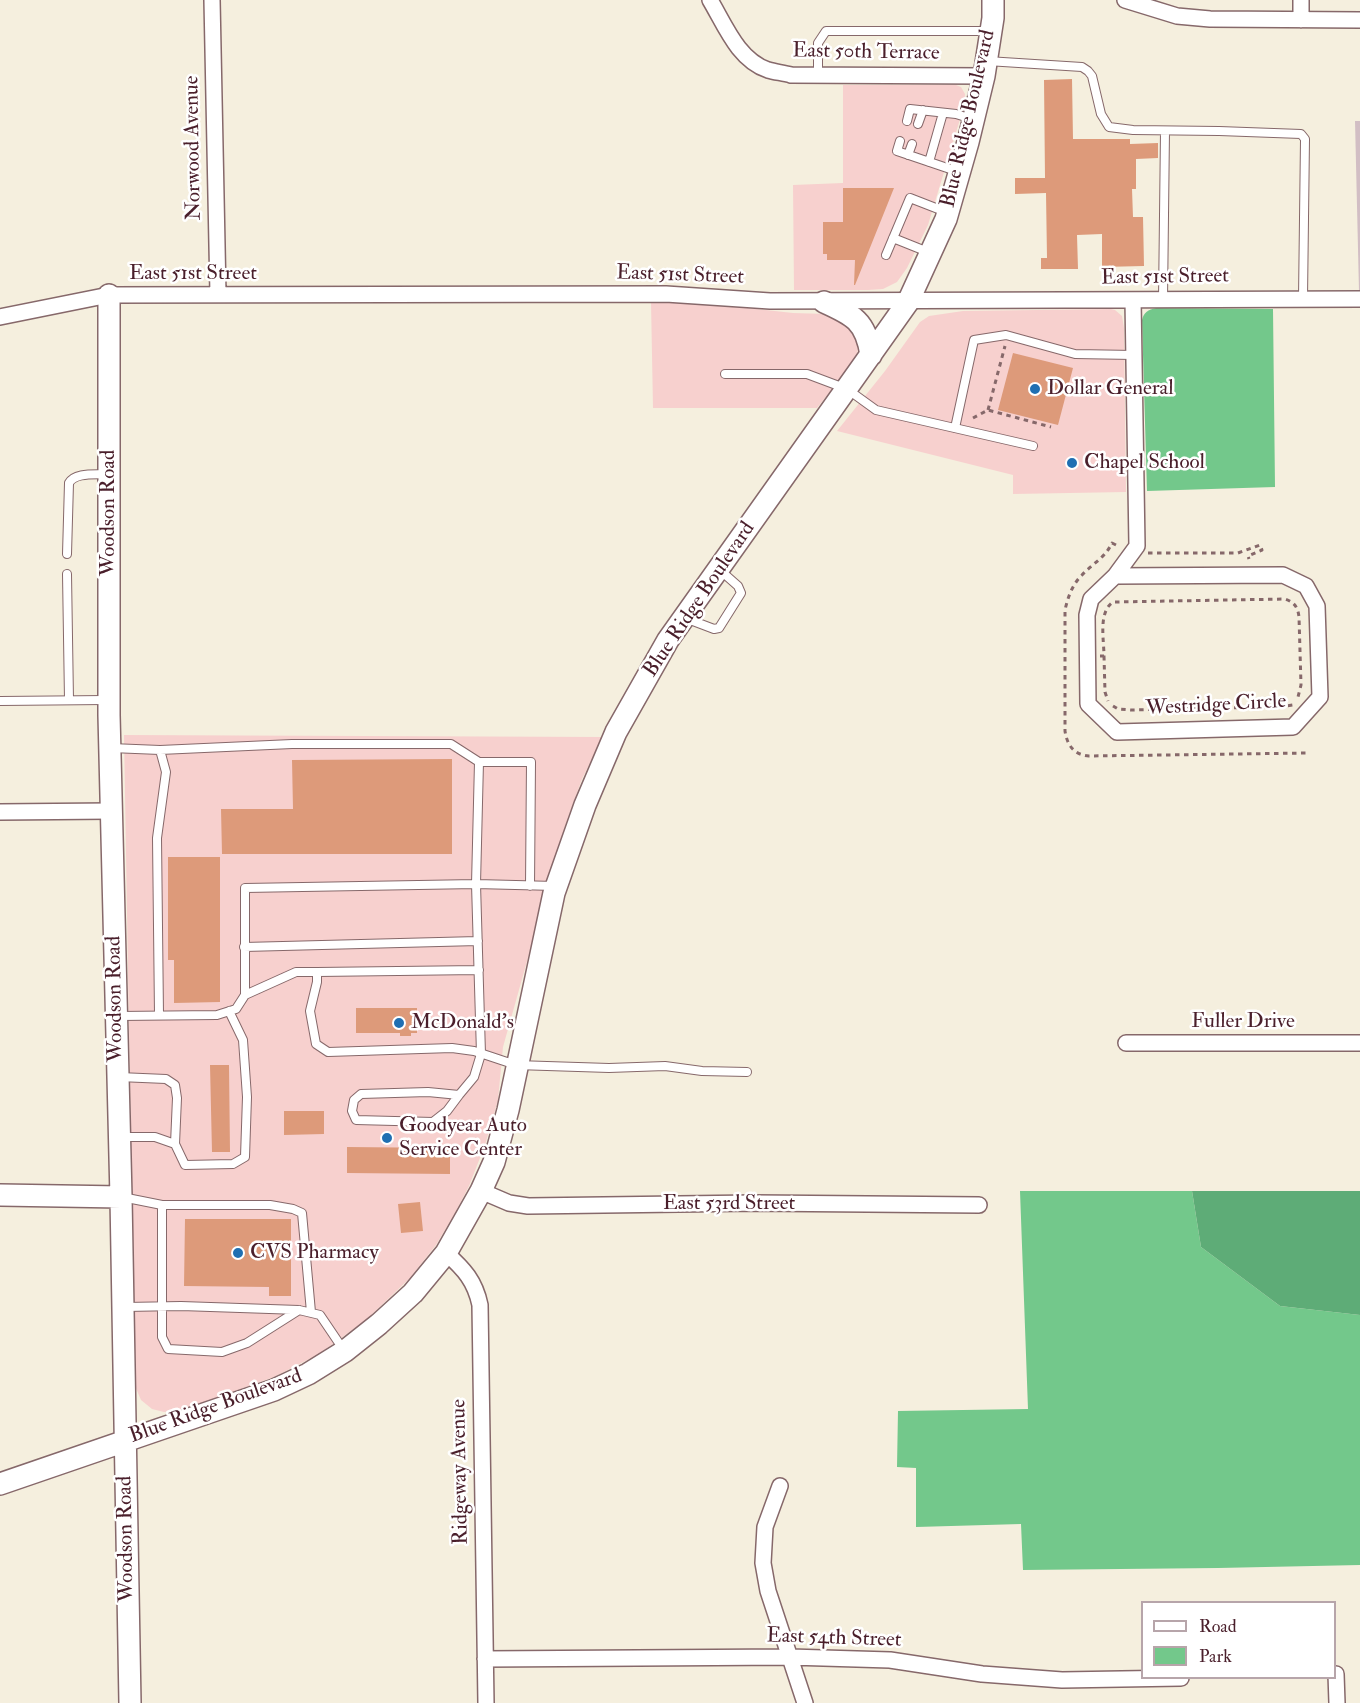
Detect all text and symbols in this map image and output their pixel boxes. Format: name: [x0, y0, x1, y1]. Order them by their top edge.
street label: Blue Ridge Boulevard: [936, 28, 1002, 210]
street label: East 50th Terrace: [792, 39, 940, 67]
street label: Norwood Avenue: [180, 75, 208, 221]
street label: East 51st Street: [129, 261, 257, 287]
street label: East 51st Street: [616, 261, 744, 291]
street label: East 51st Street: [1101, 264, 1229, 292]
place label: Dollar General: [1047, 376, 1174, 402]
marker: Dollar General: [1028, 382, 1042, 396]
street label: Woodson Road: [96, 450, 122, 576]
place label: Chapel School: [1084, 450, 1205, 476]
marker: Chapel School: [1065, 456, 1079, 470]
street label: Blue Ridge Boulevard: [639, 518, 761, 682]
street label: Westridge Circle: [1145, 690, 1287, 722]
street label: Woodson Road: [102, 936, 130, 1062]
street label: Fuller Drive: [1191, 1009, 1295, 1035]
place label: McDonald's: [411, 1010, 514, 1036]
marker: McDonald's: [392, 1016, 406, 1030]
place label: Goodyear Auto Service Center: [399, 1113, 527, 1163]
marker: Goodyear Auto Service Center: [380, 1131, 394, 1145]
street label: East 53rd Street: [663, 1191, 795, 1217]
place label: CVS Pharmacy: [250, 1240, 379, 1266]
marker: CVS Pharmacy: [231, 1246, 245, 1260]
street label: Blue Ridge Boulevard: [126, 1364, 306, 1450]
street label: Ridgeway Avenue: [447, 1399, 475, 1545]
street label: Woodson Road: [113, 1476, 141, 1602]
legend: [1141, 1601, 1336, 1679]
text: Road: [1199, 1615, 1237, 1638]
street label: East 54th Street: [766, 1624, 902, 1654]
text: Park: [1199, 1645, 1232, 1668]

